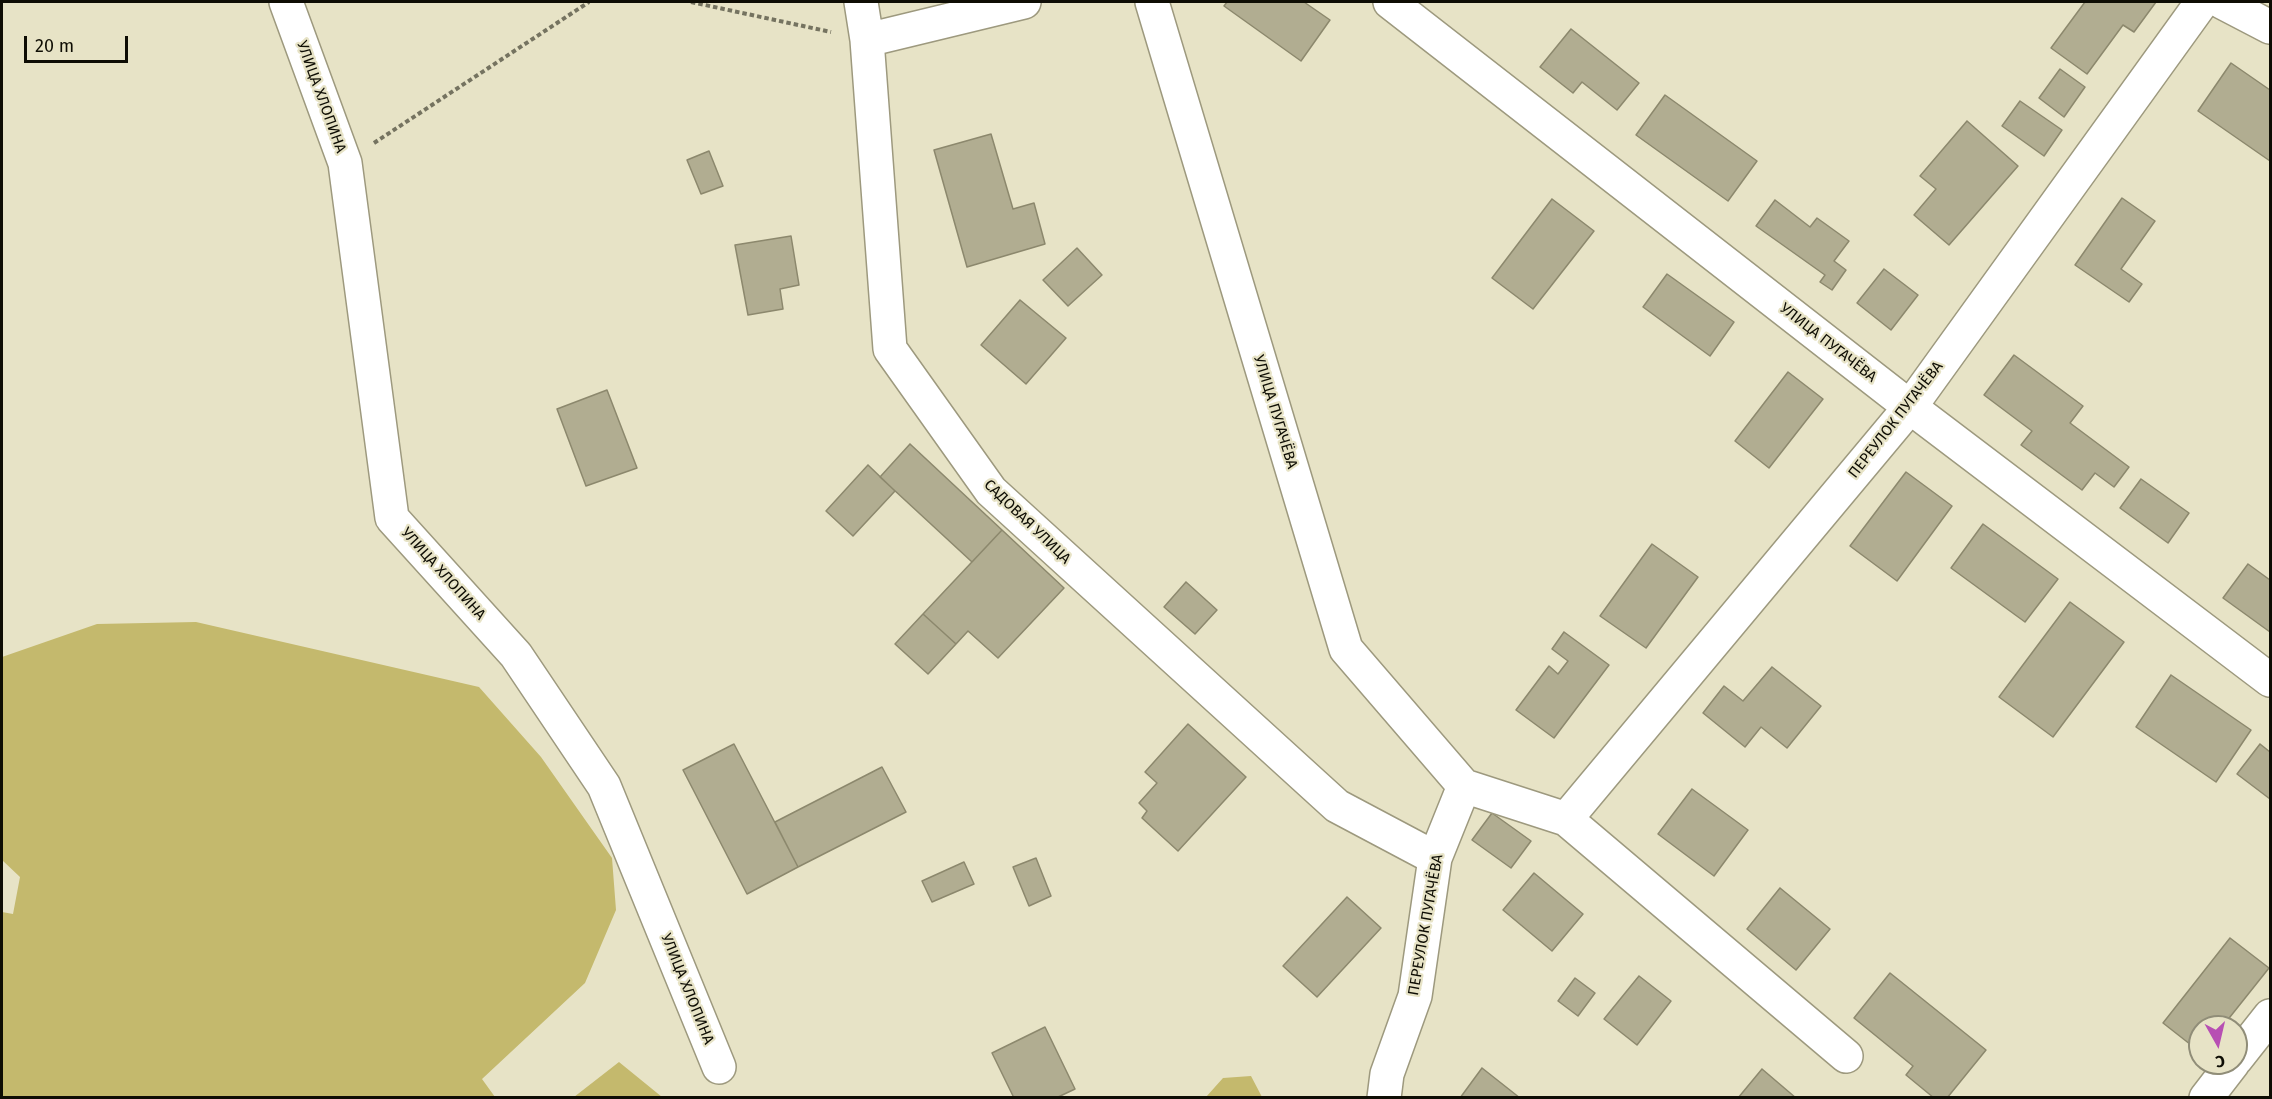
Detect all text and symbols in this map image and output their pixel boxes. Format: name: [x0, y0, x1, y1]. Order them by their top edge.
scale bar: [27, 24, 130, 62]
text: 20 m: [35, 35, 74, 57]
street label: УЛИЦА ХЛОПИНА: [292, 38, 350, 156]
street label: УЛИЦА ПУГАЧЁВА: [1776, 300, 1880, 386]
street label: УЛИЦА ПУГАЧЁВА: [1249, 353, 1301, 471]
street label: ПЕРЕУЛОК ПУГАЧЁВА: [1845, 358, 1947, 482]
street label: САДОВАЯ УЛИЦА: [980, 476, 1074, 568]
street label: УЛИЦА ХЛОПИНА: [397, 524, 489, 624]
street label: ПЕРЕУЛОК ПУГАЧЁВА: [1405, 853, 1447, 997]
street label: УЛИЦА ХЛОПИНА: [657, 931, 717, 1047]
north arrow: [2188, 1015, 2248, 1075]
text: С: [2214, 1051, 2226, 1071]

